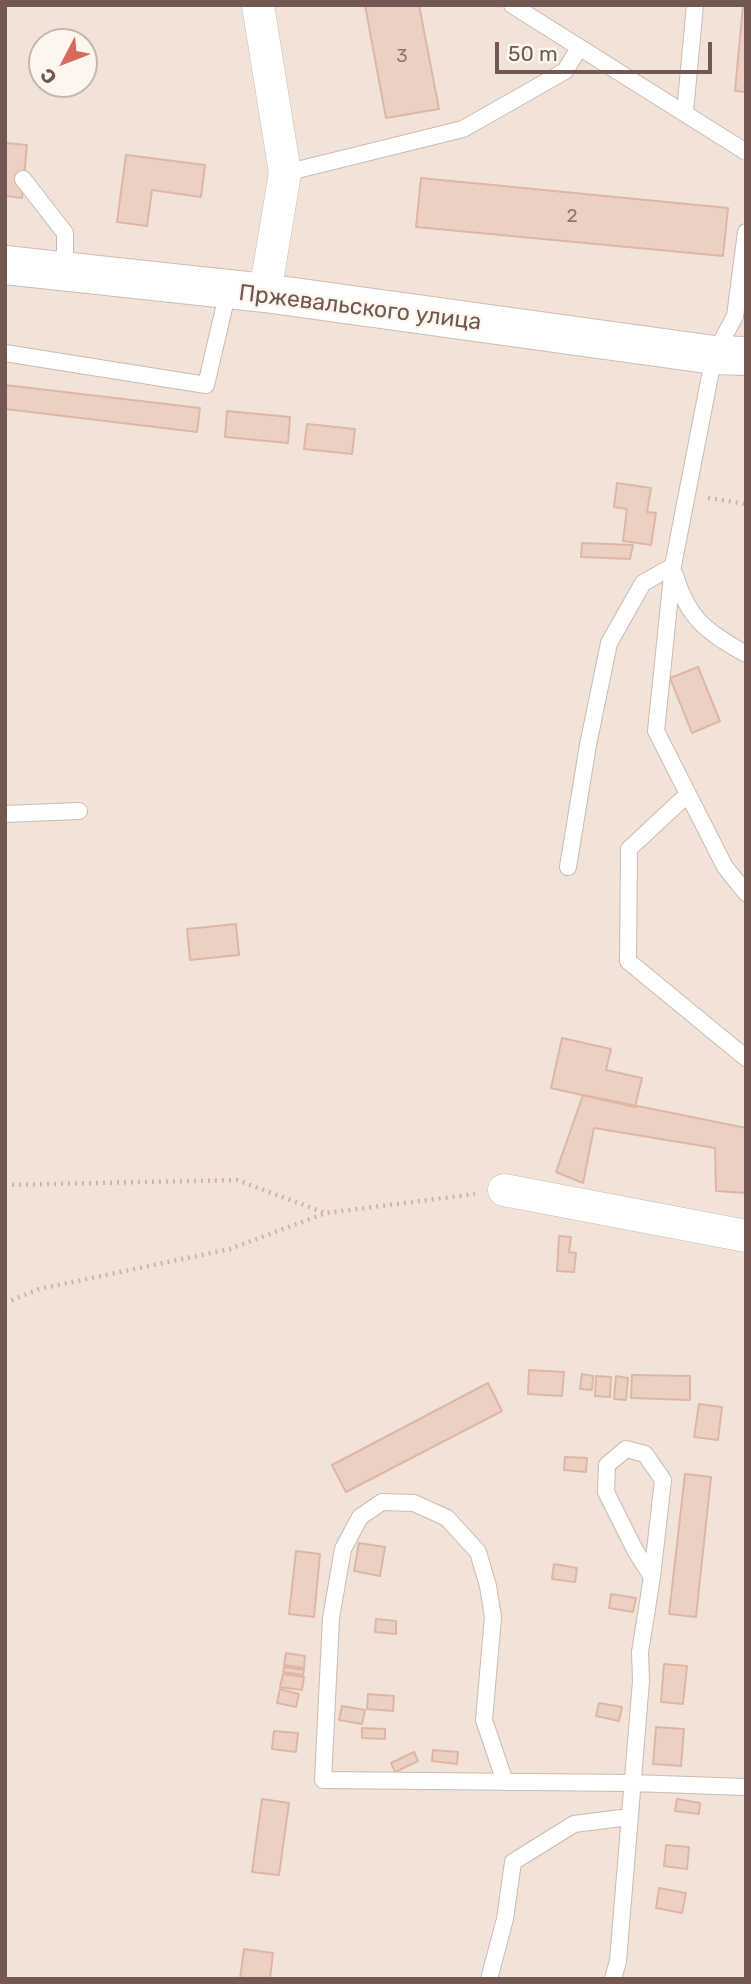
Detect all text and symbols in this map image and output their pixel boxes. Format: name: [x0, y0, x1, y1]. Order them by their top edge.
north arrow: [28, 28, 98, 98]
scale bar: [499, 28, 716, 72]
text: 50 m: [508, 41, 558, 66]
house number: 3: [396, 46, 408, 68]
text: С: [35, 63, 62, 89]
house number: 2: [566, 206, 578, 228]
street label: Пржевальского улица: [237, 279, 483, 337]

